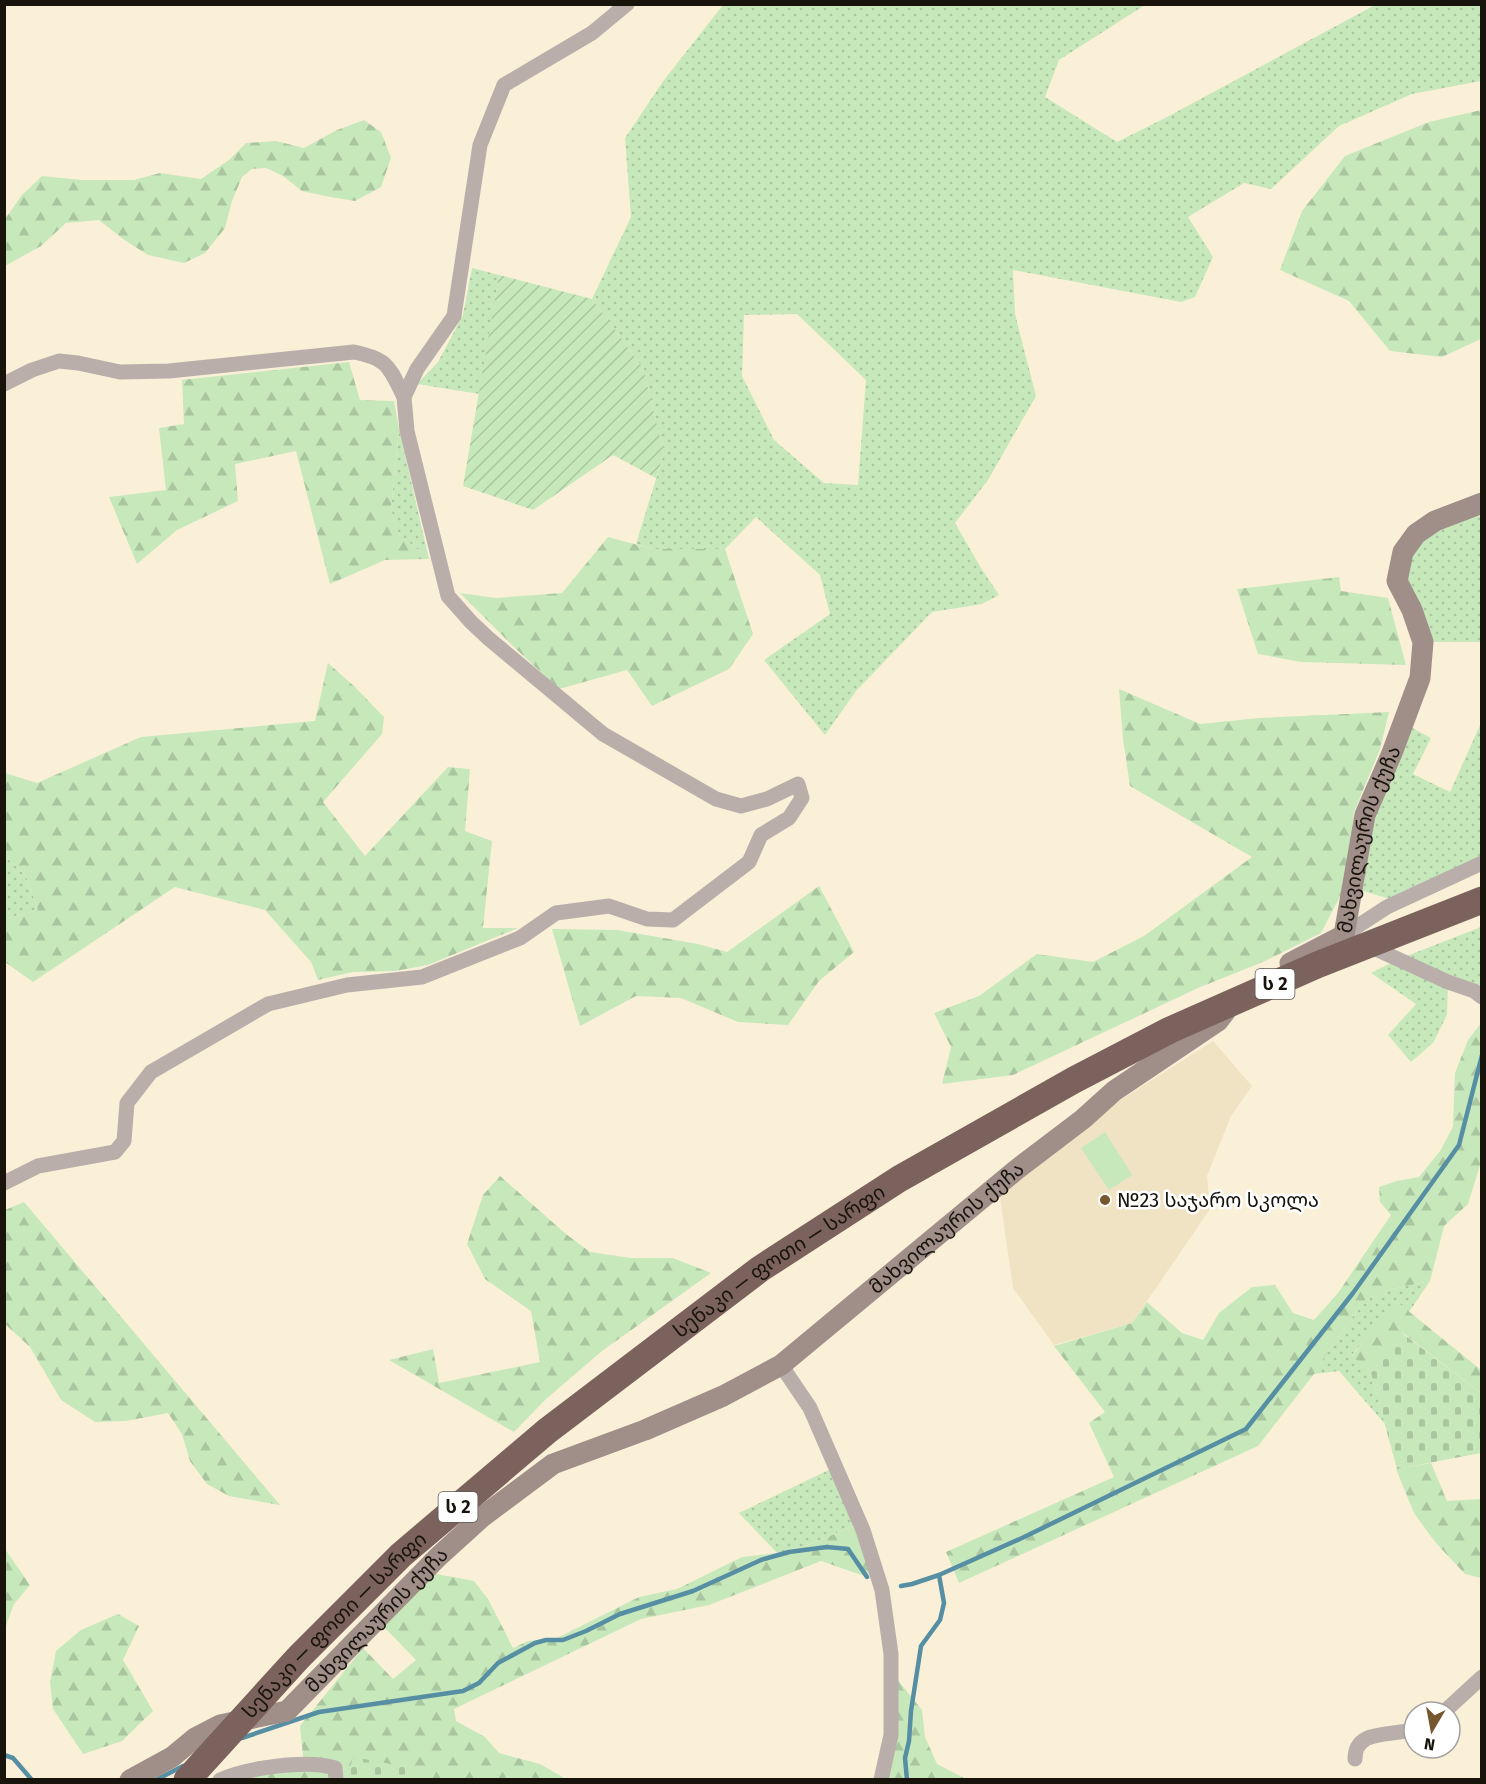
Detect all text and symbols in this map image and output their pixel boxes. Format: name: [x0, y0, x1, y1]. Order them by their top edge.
street label: მახვილაურის ქუჩა: [1333, 742, 1406, 935]
road number: ს 2: [1256, 969, 1294, 999]
street label: მახვილაურის ქუჩა: [864, 1156, 1029, 1299]
street label: სენაკი — ფოთი — სარფი: [668, 1179, 889, 1343]
place label: №23 საჯარო სკოლა: [1117, 1188, 1319, 1213]
marker: №23 საჯარო სკოლა: [1098, 1193, 1112, 1207]
road number: ს 2: [438, 1492, 478, 1522]
street label: სენაკი — ფოთი — სარფი: [237, 1527, 431, 1723]
street label: მახვილაურის ქუჩა: [300, 1542, 453, 1698]
north arrow: [1402, 1700, 1462, 1760]
text: N: [1423, 1734, 1436, 1755]

